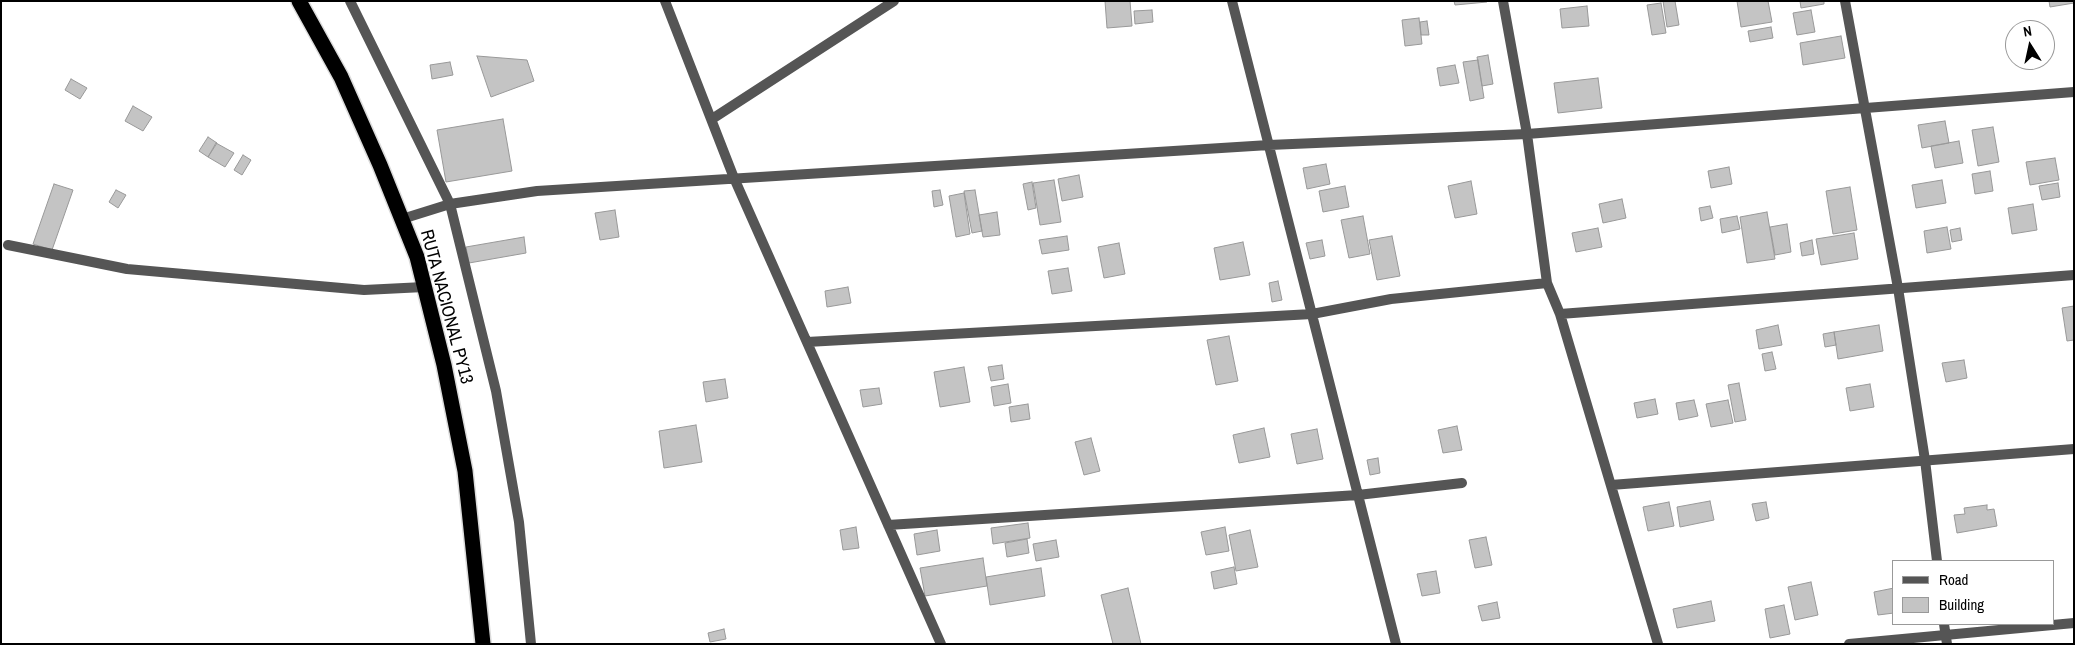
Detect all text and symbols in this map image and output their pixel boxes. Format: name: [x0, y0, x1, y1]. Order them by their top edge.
north arrow: [2005, 20, 2055, 70]
text: N: [2022, 22, 2033, 41]
street label: RUTA NACIONAL PY13: [415, 227, 477, 387]
legend: [1892, 560, 2055, 625]
text: Road: [1939, 569, 1968, 590]
text: Building: [1939, 594, 1984, 615]

